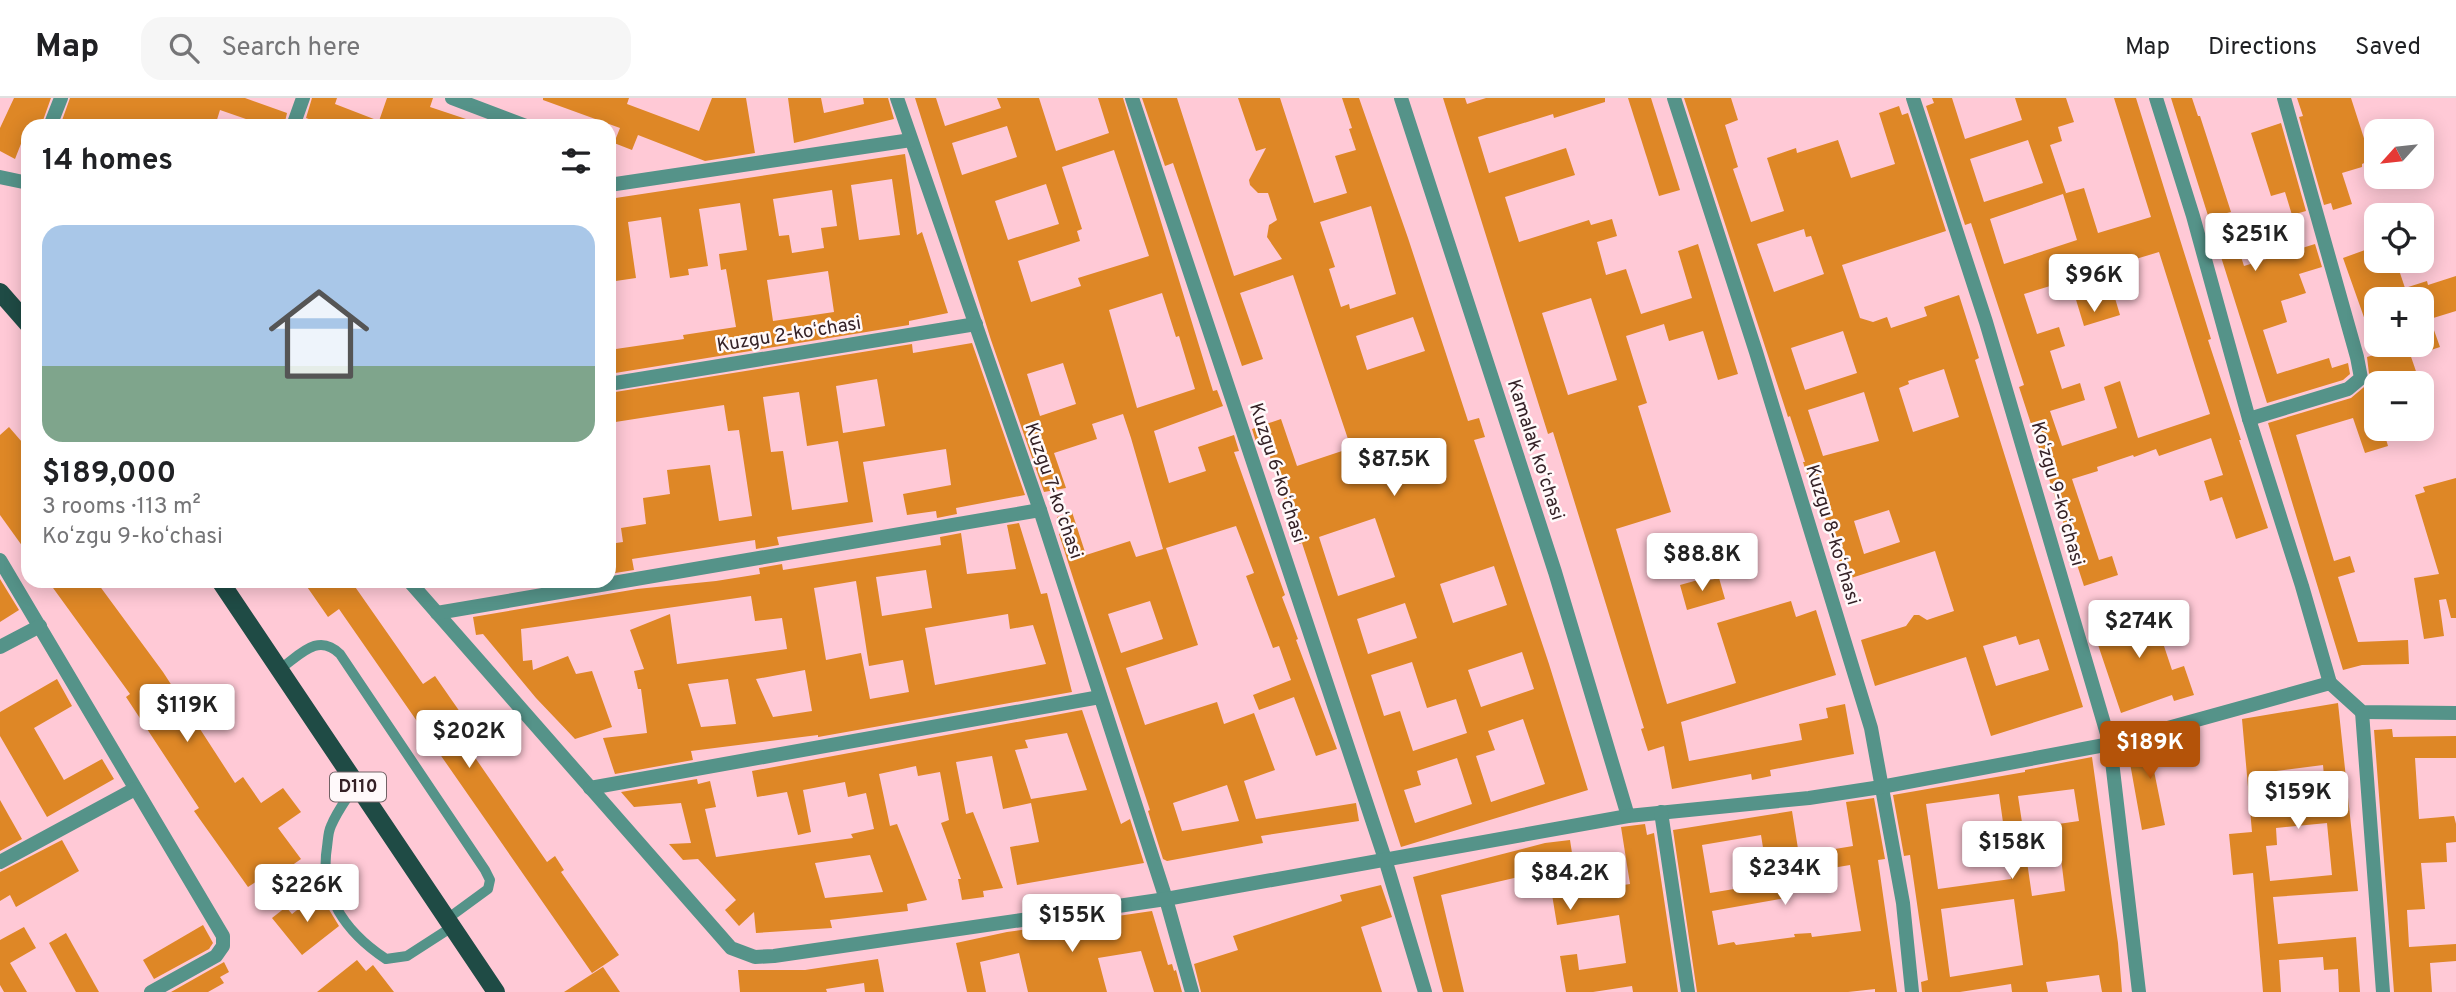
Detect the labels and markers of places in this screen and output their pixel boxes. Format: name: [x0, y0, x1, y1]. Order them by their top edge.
pin: $251K: [2206, 214, 2304, 273]
pin: $96K: [2053, 254, 2135, 314]
pin: $87.5K: [1337, 438, 1451, 498]
pin: $88.8K: [1645, 533, 1759, 593]
pin: $274K: [2090, 601, 2188, 660]
pin: $119K: [138, 684, 236, 744]
pin: $202K: [420, 710, 518, 770]
pin: $189K: [2101, 722, 2199, 781]
pin: $159K: [2249, 772, 2347, 831]
pin: $158K: [1963, 822, 2061, 881]
pin: $234K: [1736, 848, 1834, 907]
pin: $84.2K: [1513, 852, 1627, 912]
pin: $226K: [258, 864, 356, 924]
pin: $155K: [1023, 894, 1121, 954]

